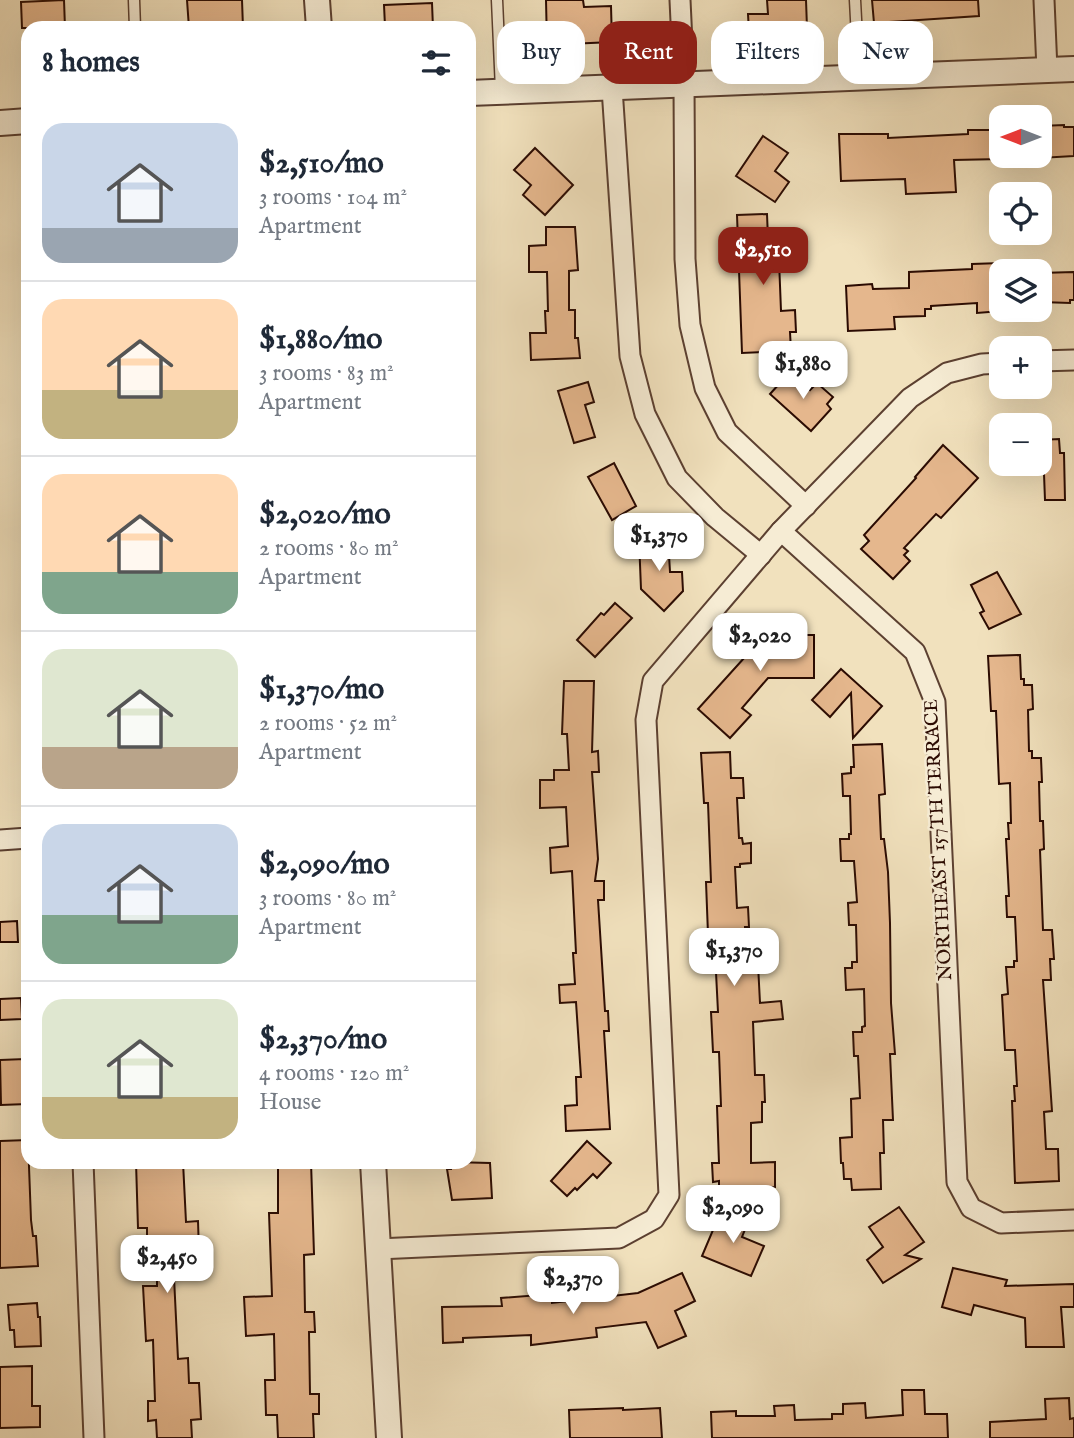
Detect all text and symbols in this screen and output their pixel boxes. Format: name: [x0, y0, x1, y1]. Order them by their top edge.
chip: Buy: [497, 21, 585, 84]
chip: Rent: [599, 21, 697, 84]
chip: Filters: [711, 21, 824, 84]
chip: New: [838, 21, 933, 84]
text: 8 homes: [42, 44, 140, 82]
icon: filters: [417, 44, 455, 82]
north arrow: [989, 105, 1052, 168]
map controls: [989, 105, 1052, 476]
text: $2,510/mo: [259, 145, 384, 183]
icon: home: [98, 151, 182, 235]
button: locate: [989, 182, 1052, 245]
text: 3 rooms · 104 m²: [259, 183, 407, 212]
text: Apartment: [259, 212, 362, 241]
pin: $2,510: [706, 228, 820, 287]
text: $2,510: [734, 235, 792, 264]
button: layers: [989, 259, 1052, 322]
text: $1,880/mo: [259, 321, 383, 359]
icon: home: [98, 327, 182, 411]
button: +: [989, 336, 1052, 399]
pin: $1,880: [746, 342, 860, 401]
text: $1,880: [775, 349, 831, 378]
text: 3 rooms · 83 m²: [259, 359, 394, 388]
text: Apartment: [259, 388, 362, 417]
button: −: [989, 413, 1052, 476]
text: $2,020/mo: [259, 496, 391, 534]
icon: home: [98, 502, 182, 586]
pin: $1,370: [602, 514, 716, 573]
text: $1,370: [630, 521, 688, 550]
text: 2 rooms · 80 m²: [259, 534, 399, 563]
text: Apartment: [259, 563, 362, 592]
pin: $2,020: [703, 614, 817, 673]
text: $2,020: [728, 621, 792, 650]
text: $1,370/mo: [259, 671, 384, 709]
icon: home: [98, 677, 182, 761]
street label: NORTHEAST 157TH TERRACE: [920, 699, 958, 981]
text: 2 rooms · 52 m²: [259, 709, 397, 738]
text: Apartment: [259, 738, 362, 767]
text: $2,090/mo: [259, 846, 390, 884]
icon: home: [98, 852, 182, 936]
text: 3 rooms · 80 m²: [259, 884, 396, 913]
text: Apartment: [259, 913, 362, 942]
pin: $1,370: [677, 928, 791, 988]
text: $1,370: [705, 936, 763, 965]
text: $2,370/mo: [259, 1021, 387, 1059]
icon: home: [98, 1027, 182, 1111]
text: 4 rooms · 120 m²: [259, 1059, 409, 1088]
text: House: [259, 1088, 321, 1117]
pin: $2,090: [676, 1186, 790, 1245]
text: $2,090: [702, 1193, 764, 1222]
pin: $2,450: [110, 1236, 224, 1295]
text: $2,450: [137, 1243, 197, 1272]
pin: $2,370: [516, 1256, 630, 1316]
text: $2,370: [543, 1264, 603, 1293]

